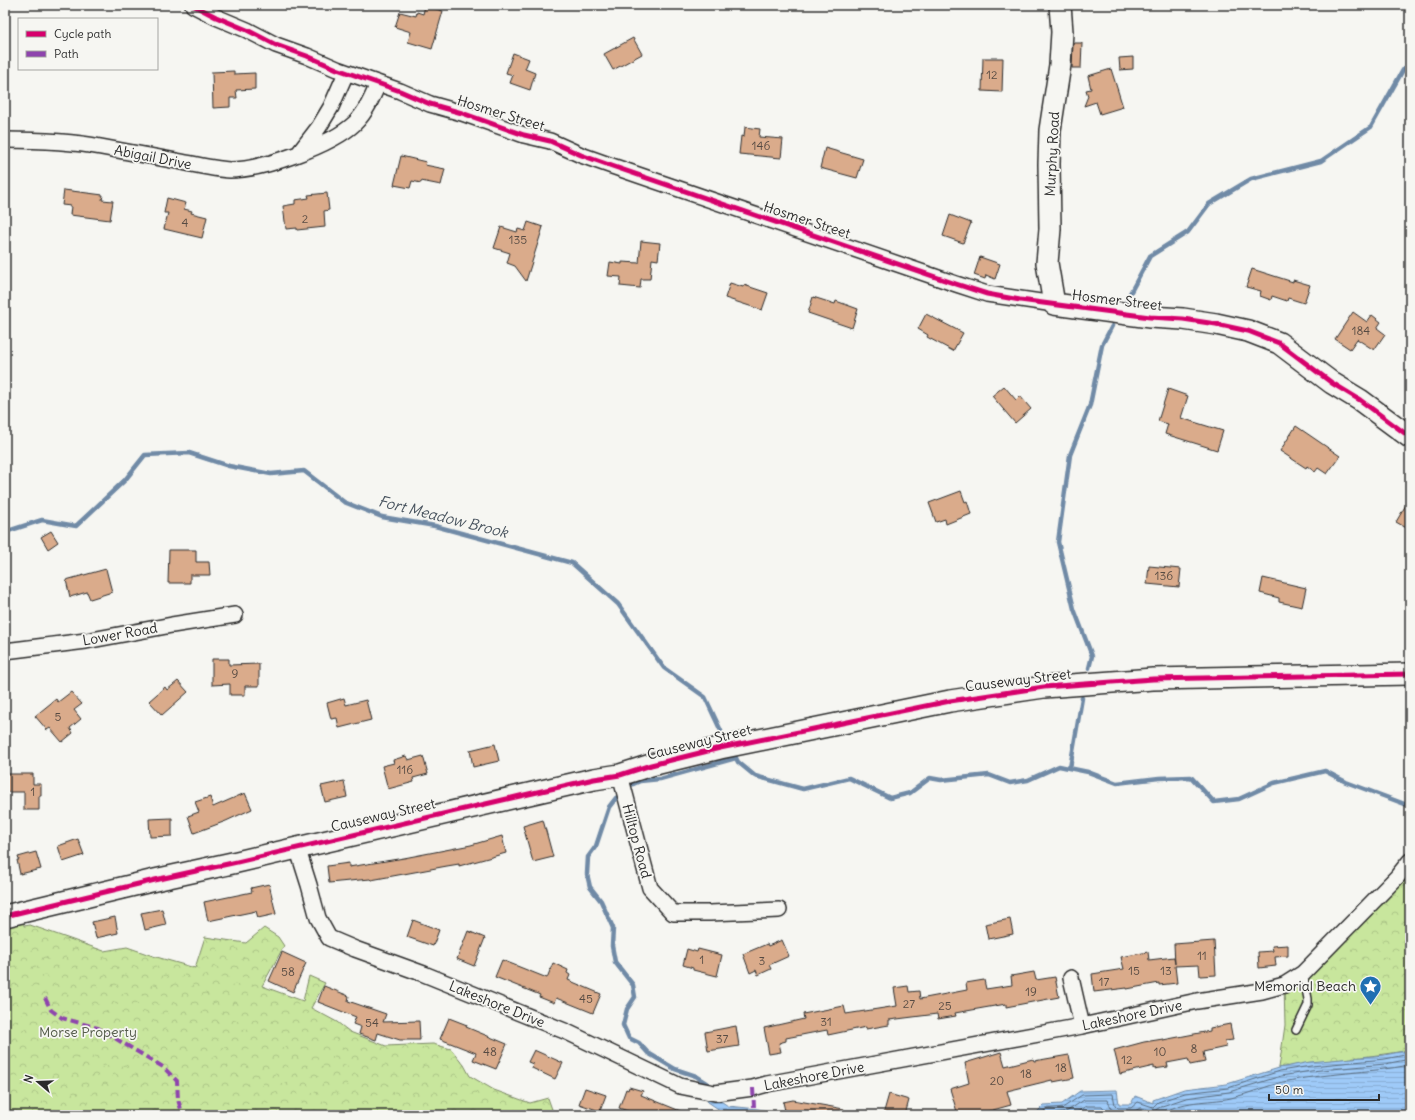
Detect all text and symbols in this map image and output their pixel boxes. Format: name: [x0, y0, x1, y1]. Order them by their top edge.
legend: [18, 18, 158, 70]
text: Cycle path: [54, 26, 111, 41]
text: Path: [54, 46, 79, 61]
house number: 12: [986, 67, 998, 82]
street label: Hosmer Street: [455, 91, 547, 135]
street label: Murphy Road: [1041, 111, 1063, 197]
house number: 146: [752, 138, 770, 153]
street label: Abigail Drive: [113, 141, 193, 173]
street label: Hosmer Street: [761, 197, 853, 243]
house number: 2: [302, 211, 309, 226]
house number: 4: [182, 215, 189, 230]
house number: 135: [509, 232, 527, 247]
street label: Hosmer Street: [1071, 286, 1163, 314]
house number: 184: [1352, 323, 1370, 338]
water label: Fort Meadow Brook: [376, 491, 511, 542]
house number: 136: [1155, 568, 1173, 583]
street label: Lower Road: [81, 619, 159, 649]
street label: Causeway Street: [964, 665, 1072, 695]
house number: 9: [232, 666, 239, 681]
house number: 5: [55, 709, 62, 724]
street label: Causeway Street: [645, 720, 753, 764]
house number: 116: [397, 762, 413, 777]
house number: 1: [31, 784, 35, 799]
street label: Causeway Street: [329, 794, 437, 836]
street label: Hilltop Road: [618, 802, 656, 880]
house number: 11: [1197, 948, 1207, 963]
house number: 1: [700, 952, 704, 967]
house number: 3: [759, 953, 766, 968]
house number: 15: [1128, 963, 1140, 978]
house number: 13: [1160, 963, 1172, 978]
house number: 58: [281, 964, 295, 979]
place icon: Memorial Beach: [1358, 973, 1384, 1006]
house number: 17: [1099, 974, 1109, 989]
street label: Lakeshore Drive: [446, 977, 548, 1031]
place label: Memorial Beach: [1254, 977, 1356, 995]
house number: 19: [1025, 984, 1037, 999]
house number: 45: [579, 991, 593, 1006]
house number: 27: [903, 996, 915, 1011]
street label: Lakeshore Drive: [1080, 996, 1184, 1034]
house number: 25: [938, 998, 952, 1013]
house number: 31: [820, 1014, 832, 1029]
house number: 54: [365, 1015, 379, 1030]
park label: Morse Property: [39, 1023, 137, 1041]
house number: 37: [716, 1031, 728, 1046]
house number: 8: [1191, 1041, 1198, 1056]
house number: 48: [483, 1044, 497, 1059]
house number: 10: [1154, 1044, 1166, 1059]
house number: 12: [1121, 1052, 1133, 1067]
street label: Lakeshore Drive: [762, 1057, 866, 1095]
house number: 18: [1055, 1060, 1067, 1075]
north arrow: [18, 1062, 58, 1102]
house number: 18: [1020, 1066, 1032, 1081]
text: N: [21, 1073, 36, 1085]
house number: 20: [990, 1073, 1004, 1088]
scale bar: [1269, 1076, 1379, 1102]
text: 50 m: [1275, 1082, 1304, 1097]

